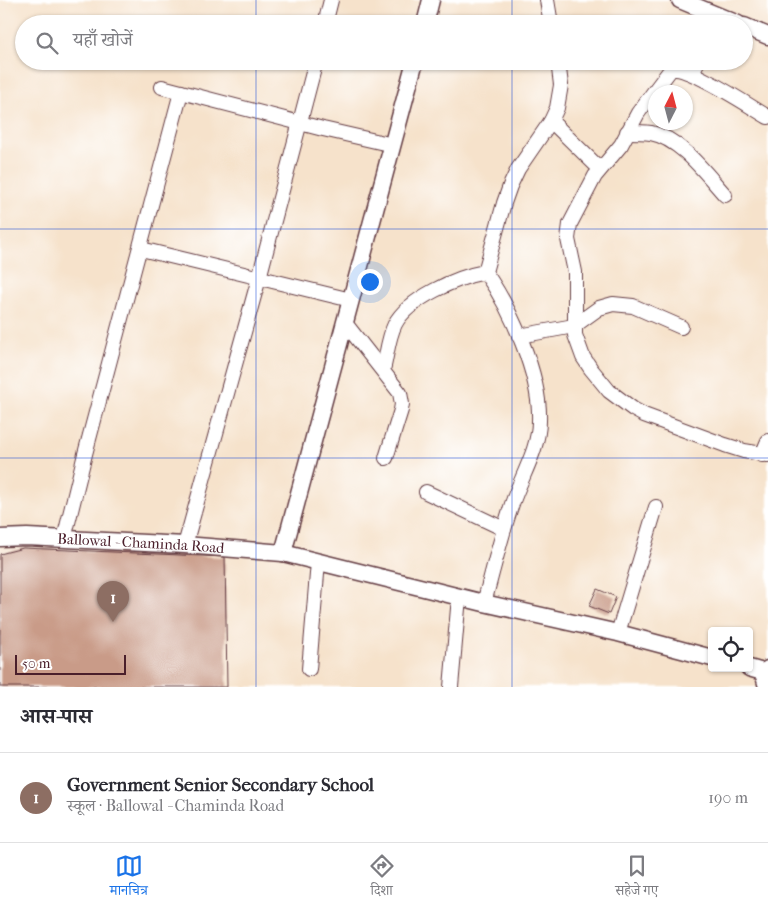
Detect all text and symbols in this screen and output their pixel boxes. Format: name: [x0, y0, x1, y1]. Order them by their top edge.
search box: [15, 15, 753, 70]
icon: search: [33, 29, 61, 57]
text: यहाँ खोजें: [73, 29, 133, 51]
north arrow: [648, 85, 693, 130]
your location: [357, 269, 383, 295]
street label: Ballowal - Chaminda Road: [57, 530, 226, 557]
pin: 1: [97, 581, 129, 622]
map controls: [708, 627, 753, 672]
button: locate: [708, 627, 753, 672]
scale bar: [15, 652, 126, 675]
text: 50 m: [22, 655, 50, 672]
text: आस-पास: [20, 704, 92, 728]
text: Government Senior Secondary School: [67, 774, 374, 796]
text: 1: [33, 788, 39, 807]
text: 190 m: [708, 788, 748, 807]
text: स्कूल · Ballowal - Chaminda Road: [67, 796, 284, 815]
tab: मानचित्र: [110, 852, 148, 904]
tab: दिशा: [368, 852, 396, 904]
tab: सहेजे गए: [615, 852, 658, 904]

